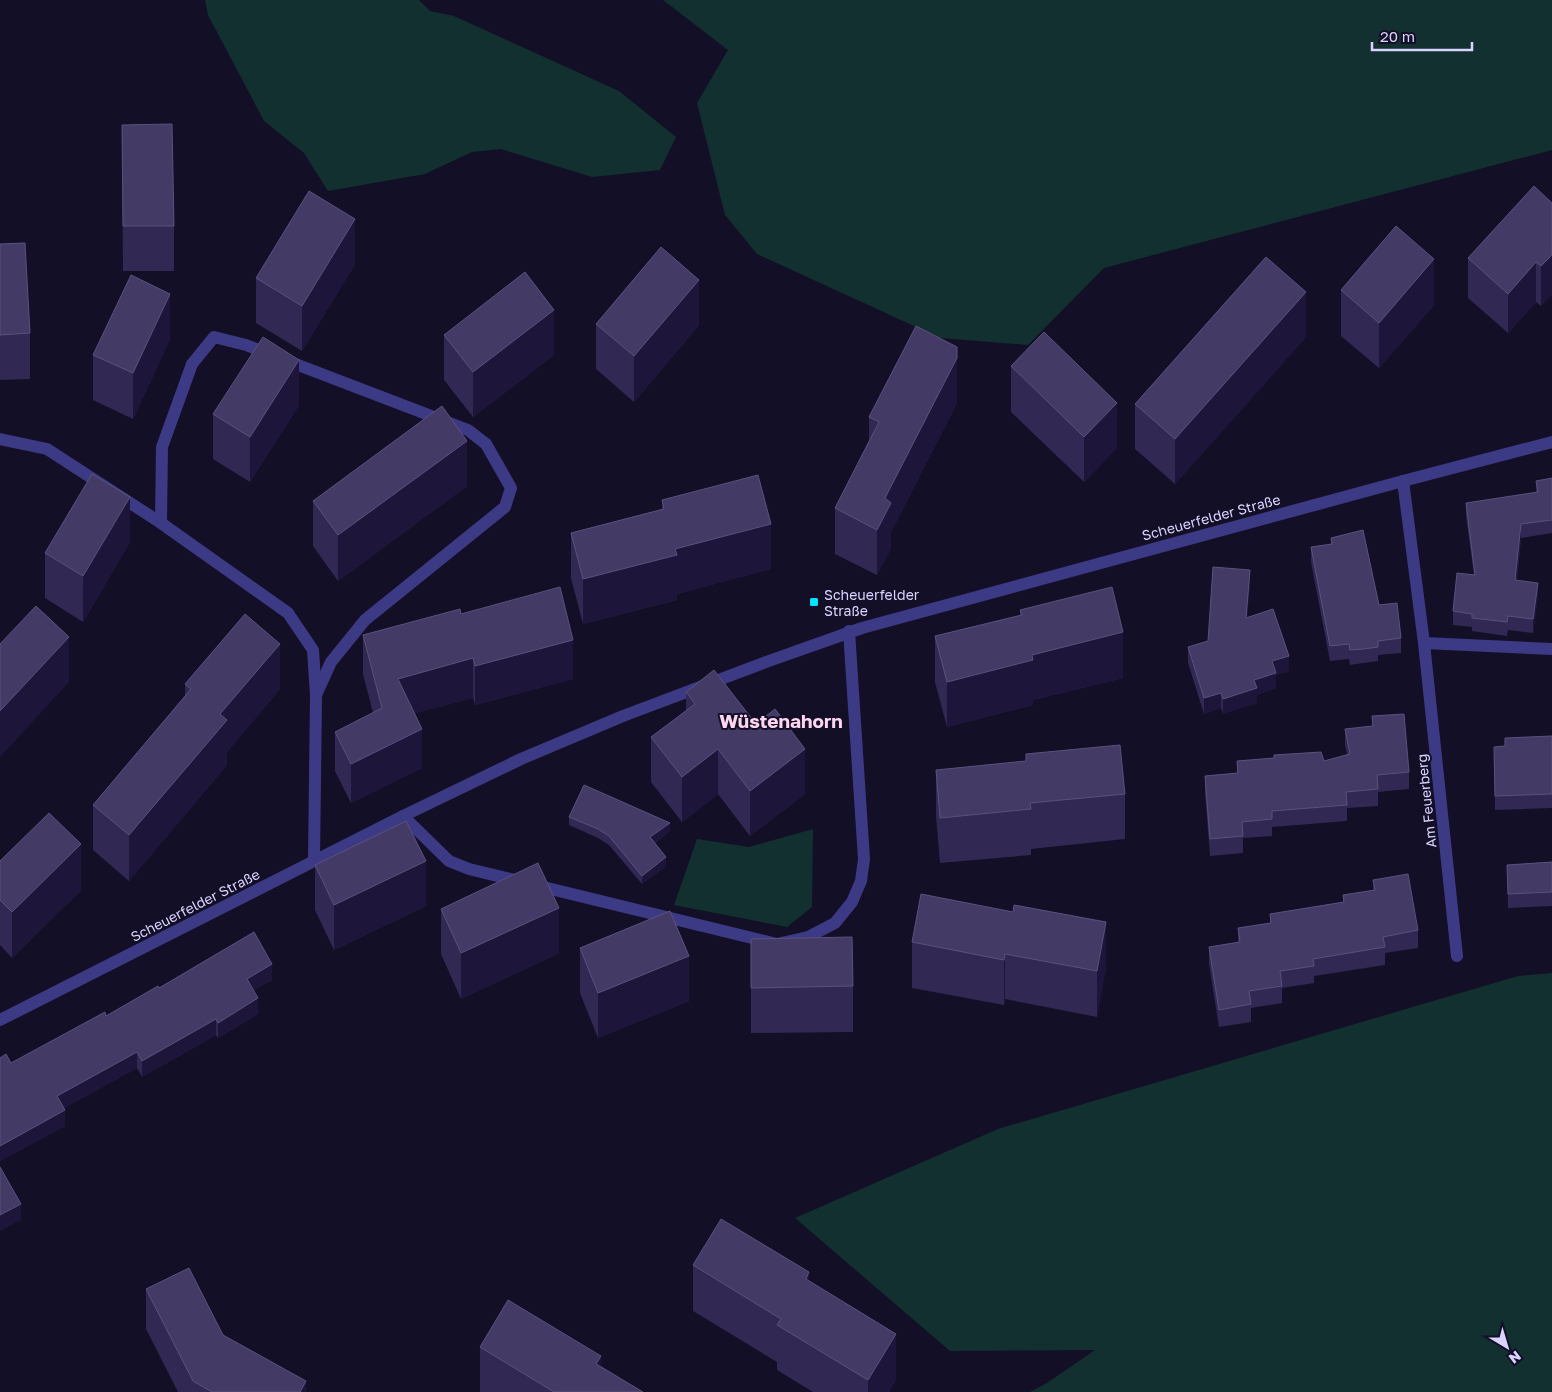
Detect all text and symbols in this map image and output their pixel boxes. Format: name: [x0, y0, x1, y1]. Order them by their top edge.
scale bar: [1372, 20, 1472, 52]
text: 20 m: [1380, 27, 1415, 45]
street label: Scheuerfelder Straße: [1140, 490, 1282, 544]
place label: Scheuerfelder Straße: [824, 586, 920, 619]
marker: Scheuerfelder Straße: [808, 596, 820, 608]
district label: Wüstenahorn: [719, 709, 843, 732]
street label: Am Feuerberg: [1413, 753, 1439, 849]
street label: Scheuerfelder Straße: [128, 865, 262, 945]
north arrow: [1482, 1322, 1532, 1372]
text: N: [1506, 1348, 1525, 1368]

